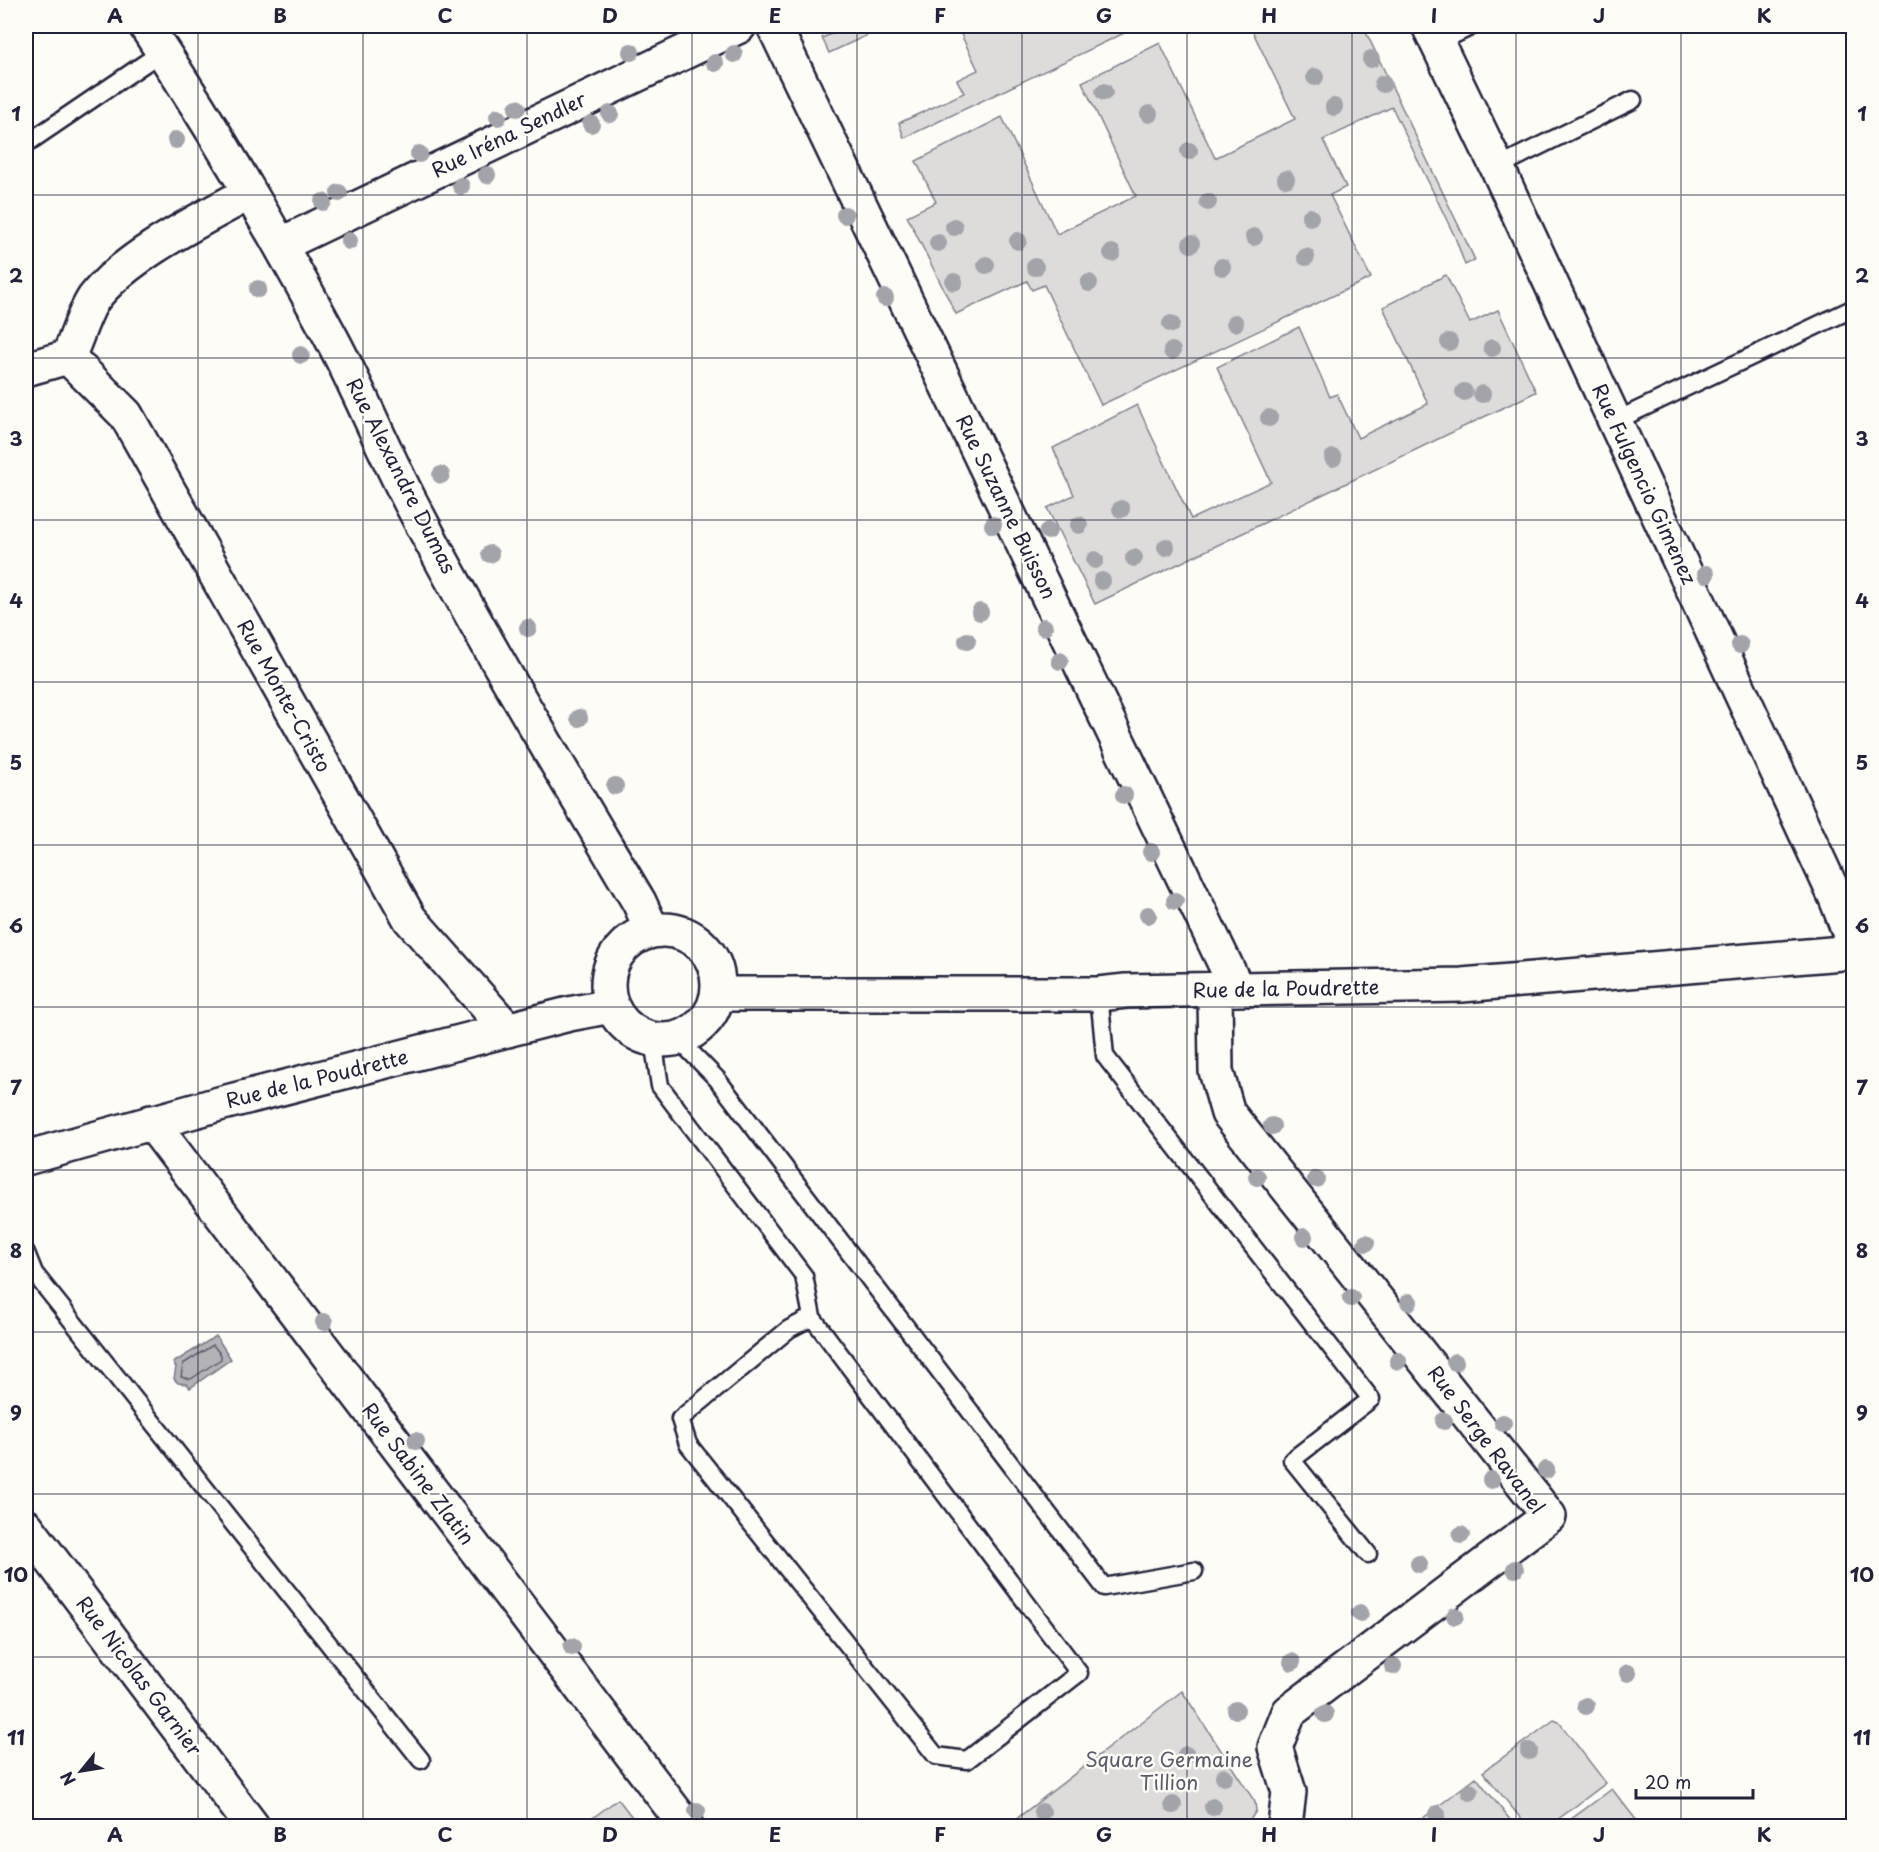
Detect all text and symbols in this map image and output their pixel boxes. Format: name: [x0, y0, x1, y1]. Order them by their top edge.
text: A: [107, 0, 123, 30]
text: B: [273, 0, 287, 30]
text: C: [437, 0, 453, 30]
text: D: [602, 0, 618, 30]
text: E: [769, 0, 781, 30]
text: F: [934, 0, 946, 30]
text: G: [1096, 0, 1112, 30]
text: H: [1261, 0, 1277, 30]
text: I: [1431, 0, 1437, 30]
text: J: [1593, 0, 1605, 30]
text: K: [1757, 0, 1772, 30]
street label: Rue Iréna Sendler: [426, 83, 592, 185]
text: 1: [11, 98, 21, 128]
text: 1: [1857, 98, 1867, 128]
text: 2: [9, 260, 23, 290]
text: 2: [1855, 260, 1869, 290]
street label: Rue Alexandre Dumas: [340, 373, 464, 578]
street label: Rue Fulgencio Gimenez: [1585, 378, 1705, 589]
street label: Rue Suzanne Buisson: [949, 409, 1065, 604]
text: 3: [9, 423, 23, 453]
text: 3: [1855, 423, 1869, 453]
text: 4: [9, 585, 23, 615]
text: 4: [1855, 585, 1869, 615]
street label: Rue Monte-Cristo: [230, 614, 339, 777]
text: 5: [10, 747, 22, 777]
text: 5: [1856, 747, 1868, 777]
text: 6: [9, 910, 23, 940]
text: 6: [1855, 910, 1869, 940]
street label: Rue de la Poudrette: [1192, 971, 1380, 1005]
street label: Rue de la Poudrette: [223, 1041, 411, 1115]
text: 7: [10, 1072, 22, 1102]
text: 7: [1856, 1072, 1868, 1102]
text: 8: [10, 1235, 22, 1265]
text: 8: [1856, 1235, 1868, 1265]
street label: Rue Serge Ravanel: [1421, 1359, 1553, 1520]
street label: Rue Sabine Zlatin: [355, 1396, 482, 1551]
text: 9: [10, 1397, 22, 1427]
text: 9: [1856, 1397, 1868, 1427]
text: 10: [4, 1559, 28, 1589]
text: 10: [1850, 1559, 1874, 1589]
street label: Rue Nicolas Garnier: [70, 1589, 210, 1762]
text: 11: [7, 1722, 25, 1752]
text: 11: [1853, 1722, 1871, 1752]
north arrow: [51, 1741, 111, 1801]
park label: Square Germaine Tillion: [1085, 1744, 1253, 1797]
scale bar: [1636, 1762, 1753, 1800]
text: N: [54, 1768, 81, 1790]
text: 20 m: [1645, 1768, 1691, 1795]
text: A: [107, 1819, 123, 1849]
text: B: [273, 1819, 287, 1849]
text: C: [437, 1819, 453, 1849]
text: D: [602, 1819, 618, 1849]
text: E: [769, 1819, 781, 1849]
text: F: [934, 1819, 946, 1849]
text: G: [1096, 1819, 1112, 1849]
text: H: [1261, 1819, 1277, 1849]
text: I: [1431, 1819, 1437, 1849]
text: J: [1593, 1819, 1605, 1849]
text: K: [1757, 1819, 1772, 1849]

